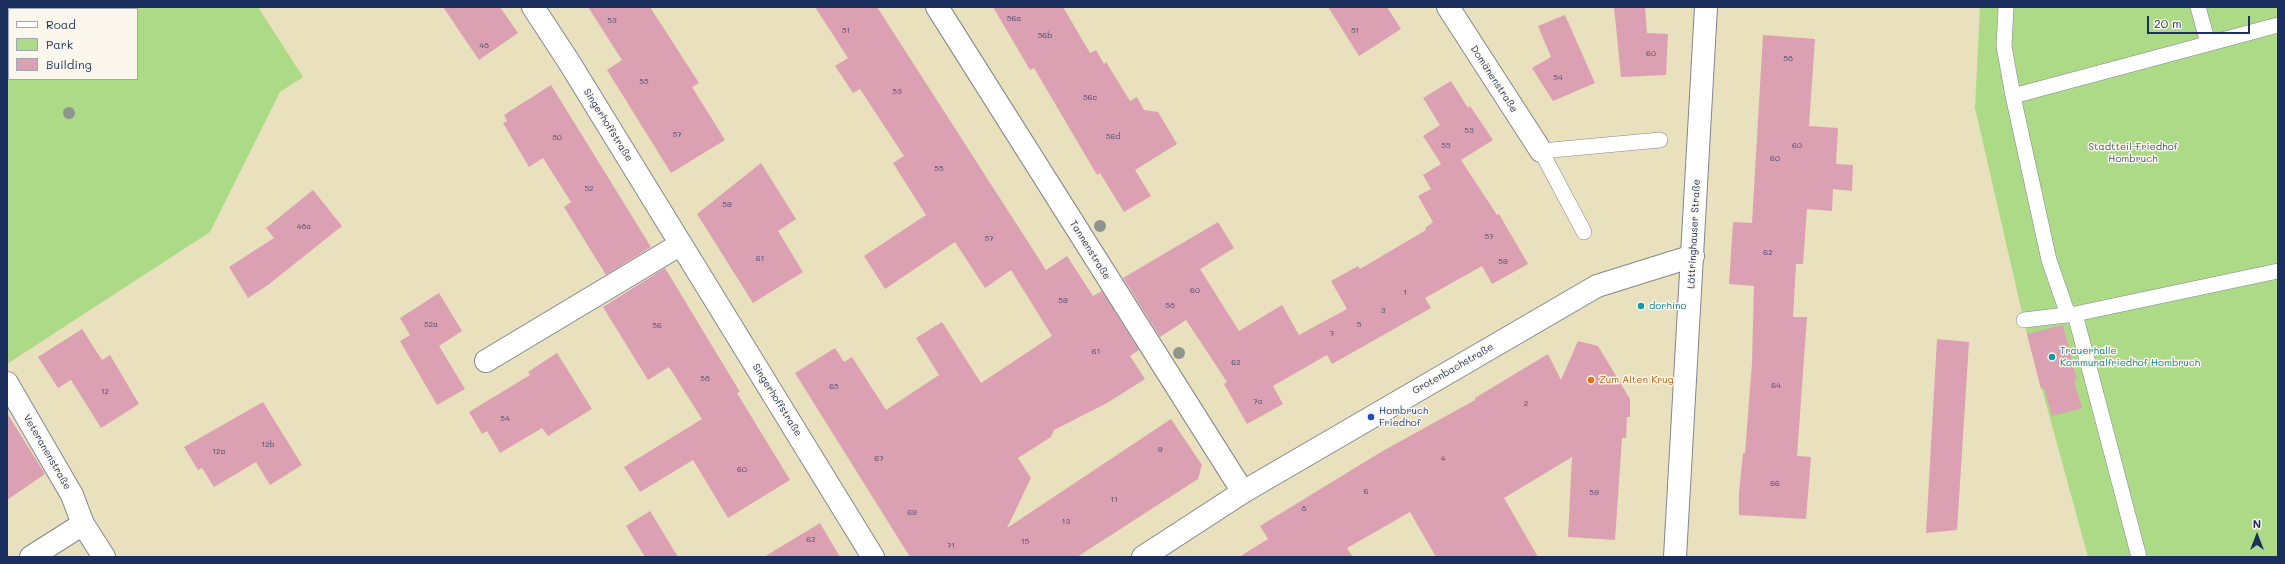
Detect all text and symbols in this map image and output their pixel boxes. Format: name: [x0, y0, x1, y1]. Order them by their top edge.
legend: [8, 8, 138, 80]
scale bar: [2149, 8, 2252, 34]
house number: 56a: [1007, 14, 1021, 24]
text: 20 m: [2154, 15, 2182, 31]
text: Road: [46, 16, 76, 32]
house number: 53: [607, 16, 617, 26]
house number: 51: [842, 26, 850, 36]
house number: 51: [1351, 26, 1359, 36]
house number: 56b: [1038, 31, 1052, 41]
text: Park: [46, 36, 73, 52]
house number: 48: [479, 41, 489, 51]
street label: Domänenstraße: [1468, 43, 1520, 115]
house number: 60: [1646, 49, 1656, 59]
house number: 58: [1783, 54, 1793, 64]
text: Building: [46, 56, 92, 72]
house number: 54: [1553, 73, 1563, 83]
house number: 55: [639, 77, 649, 87]
street label: Singerhoffstraße: [581, 86, 635, 164]
house number: 53: [892, 87, 902, 97]
house number: 56c: [1083, 93, 1097, 103]
house number: 53: [1464, 126, 1474, 136]
house number: 57: [672, 130, 682, 140]
house number: 56d: [1106, 132, 1120, 142]
house number: 50: [552, 133, 562, 143]
house number: 55: [1441, 141, 1451, 151]
house number: 60: [1792, 141, 1802, 151]
park label: Stadtteil-Friedhof Hombruch: [2088, 141, 2178, 164]
house number: 60: [1770, 154, 1780, 164]
house number: 55: [934, 164, 944, 174]
street label: Löttringhauser Straße: [1685, 179, 1703, 289]
house number: 52: [584, 184, 594, 194]
house number: 59: [722, 200, 732, 210]
street label: Tannenstraße: [1067, 218, 1113, 282]
house number: 48a: [297, 222, 311, 232]
house number: 57: [1484, 232, 1494, 242]
house number: 57: [984, 234, 994, 244]
house number: 62: [1763, 248, 1773, 258]
house number: 61: [756, 254, 764, 264]
house number: 59: [1498, 257, 1508, 267]
house number: 60: [1190, 286, 1200, 296]
house number: 1: [1403, 288, 1407, 298]
house number: 59: [1058, 296, 1068, 306]
place label: dorhino: [1649, 300, 1686, 312]
house number: 58: [1165, 301, 1175, 311]
marker: dorhino: [1636, 301, 1646, 311]
house number: 3: [1381, 306, 1385, 316]
house number: 52a: [424, 320, 438, 330]
house number: 5: [1357, 320, 1361, 330]
house number: 56: [652, 321, 662, 331]
house number: 7: [1330, 329, 1334, 339]
street label: Grotenbachstraße: [1410, 341, 1496, 397]
place label: Trauerhalle Kommunalfriedhof Hombruch: [2060, 345, 2200, 368]
house number: 61: [1092, 347, 1100, 357]
marker: Trauerhalle Kommunalfriedhof Hombruch: [2047, 352, 2057, 362]
house number: 62: [1231, 358, 1241, 368]
street label: Singerhoffstraße: [750, 361, 804, 439]
house number: 58: [700, 374, 710, 384]
place label: Zum Alten Krug: [1599, 374, 1673, 386]
marker: Zum Alten Krug: [1586, 375, 1596, 385]
house number: 64: [1771, 381, 1781, 391]
house number: 65: [829, 382, 839, 392]
house number: 12: [101, 387, 109, 397]
house number: 7a: [1253, 397, 1263, 407]
house number: 2: [1524, 399, 1528, 409]
place label: Hombruch Friedhof: [1379, 405, 1428, 428]
street label: Veteranenstraße: [21, 412, 73, 492]
marker: Hombruch Friedhof: [1366, 412, 1376, 422]
house number: 54: [500, 414, 510, 424]
house number: 12b: [261, 440, 275, 450]
house number: 9: [1158, 445, 1162, 455]
house number: 12a: [212, 447, 226, 457]
house number: 67: [874, 454, 884, 464]
house number: 4: [1441, 454, 1445, 464]
house number: 60: [737, 465, 747, 475]
house number: 66: [1770, 479, 1780, 489]
house number: 6: [1364, 487, 1368, 497]
house number: 59: [1589, 488, 1599, 498]
house number: 11: [1110, 495, 1118, 505]
house number: 8: [1302, 504, 1306, 514]
house number: 69: [907, 508, 917, 518]
north arrow: [2237, 516, 2277, 556]
text: N: [2253, 516, 2261, 531]
house number: 13: [1062, 517, 1070, 527]
house number: 62: [806, 535, 816, 545]
house number: 15: [1021, 537, 1029, 547]
house number: 71: [947, 541, 955, 551]

